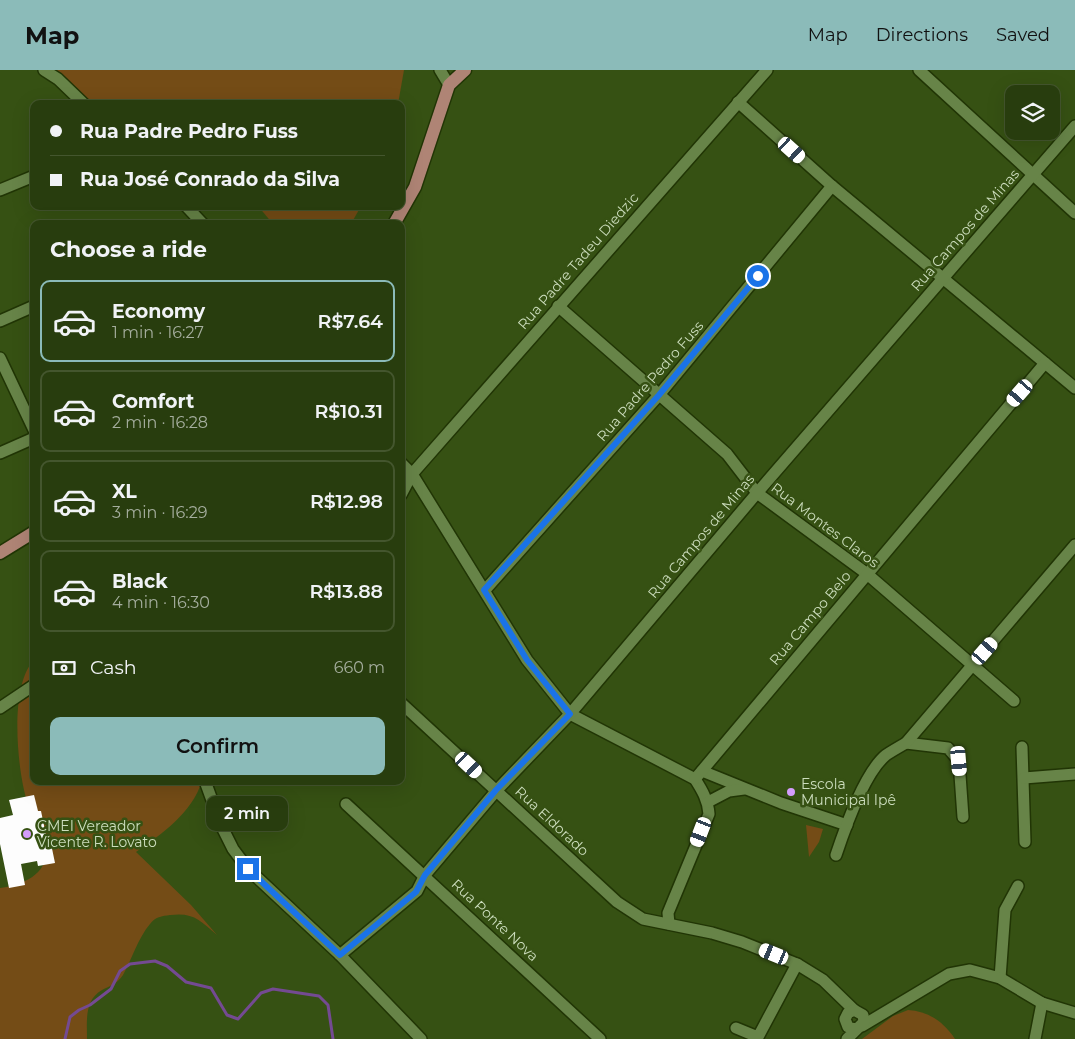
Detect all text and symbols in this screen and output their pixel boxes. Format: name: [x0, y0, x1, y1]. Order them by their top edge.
text: Map: [25, 21, 79, 50]
text: Map: [808, 24, 848, 46]
text: Directions: [876, 24, 968, 46]
text: Saved: [996, 24, 1050, 46]
map controls: [1005, 85, 1060, 140]
button: layers: [1005, 85, 1060, 140]
text: Rua Padre Pedro Fuss: [80, 120, 298, 143]
car: [775, 134, 808, 166]
street label: Rua Campos de Minas: [907, 165, 1023, 295]
text: Rua José Conrado da Silva: [80, 168, 340, 191]
street label: Rua Padre Tadeu Diedzic: [514, 189, 642, 333]
text: Choose a ride: [50, 236, 207, 263]
route start: [747, 265, 769, 287]
icon: car: [52, 299, 97, 344]
text: Economy: [112, 300, 205, 323]
text: R$7.64: [318, 310, 383, 333]
street label: Rua Padre Pedro Fuss: [593, 317, 707, 445]
text: 1 min · 16:27: [112, 323, 204, 342]
car: [1004, 377, 1035, 409]
icon: car: [52, 389, 97, 434]
text: Comfort: [112, 390, 194, 413]
text: R$10.31: [314, 400, 383, 423]
text: 2 min · 16:28: [112, 413, 208, 432]
street label: Rua Campos de Minas: [644, 470, 758, 602]
icon: car: [52, 479, 97, 524]
street label: Rua Montes Claros: [767, 479, 883, 572]
text: XL: [112, 480, 137, 503]
text: R$12.98: [310, 490, 383, 513]
text: 3 min · 16:29: [112, 503, 207, 522]
street label: Rua Campo Belo: [765, 567, 855, 669]
icon: car: [52, 569, 97, 614]
text: Black: [112, 570, 168, 593]
text: R$13.88: [309, 580, 383, 603]
text: 4 min · 16:30: [112, 593, 210, 612]
car: [969, 635, 1000, 667]
icon: cash: [50, 654, 78, 682]
text: Cash: [90, 656, 137, 679]
text: 660 m: [334, 658, 385, 677]
button: Confirm: [50, 717, 385, 775]
car: [950, 745, 967, 777]
car: [452, 749, 485, 781]
place label: Escola Municipal Ipê: [801, 775, 896, 809]
street label: Rua Eldorado: [511, 782, 593, 860]
marker: Escola Municipal Ipê: [785, 786, 797, 798]
callout: 2 min: [207, 796, 289, 832]
text: 2 min: [224, 804, 270, 823]
car: [688, 815, 713, 849]
place label: CMEI Vereador Vicente R. Lovato: [37, 817, 157, 851]
marker: CMEI Vereador Vicente R. Lovato: [21, 828, 33, 840]
route end: [237, 858, 259, 880]
street label: Rua Ponte Nova: [448, 875, 542, 965]
car: [757, 941, 790, 967]

